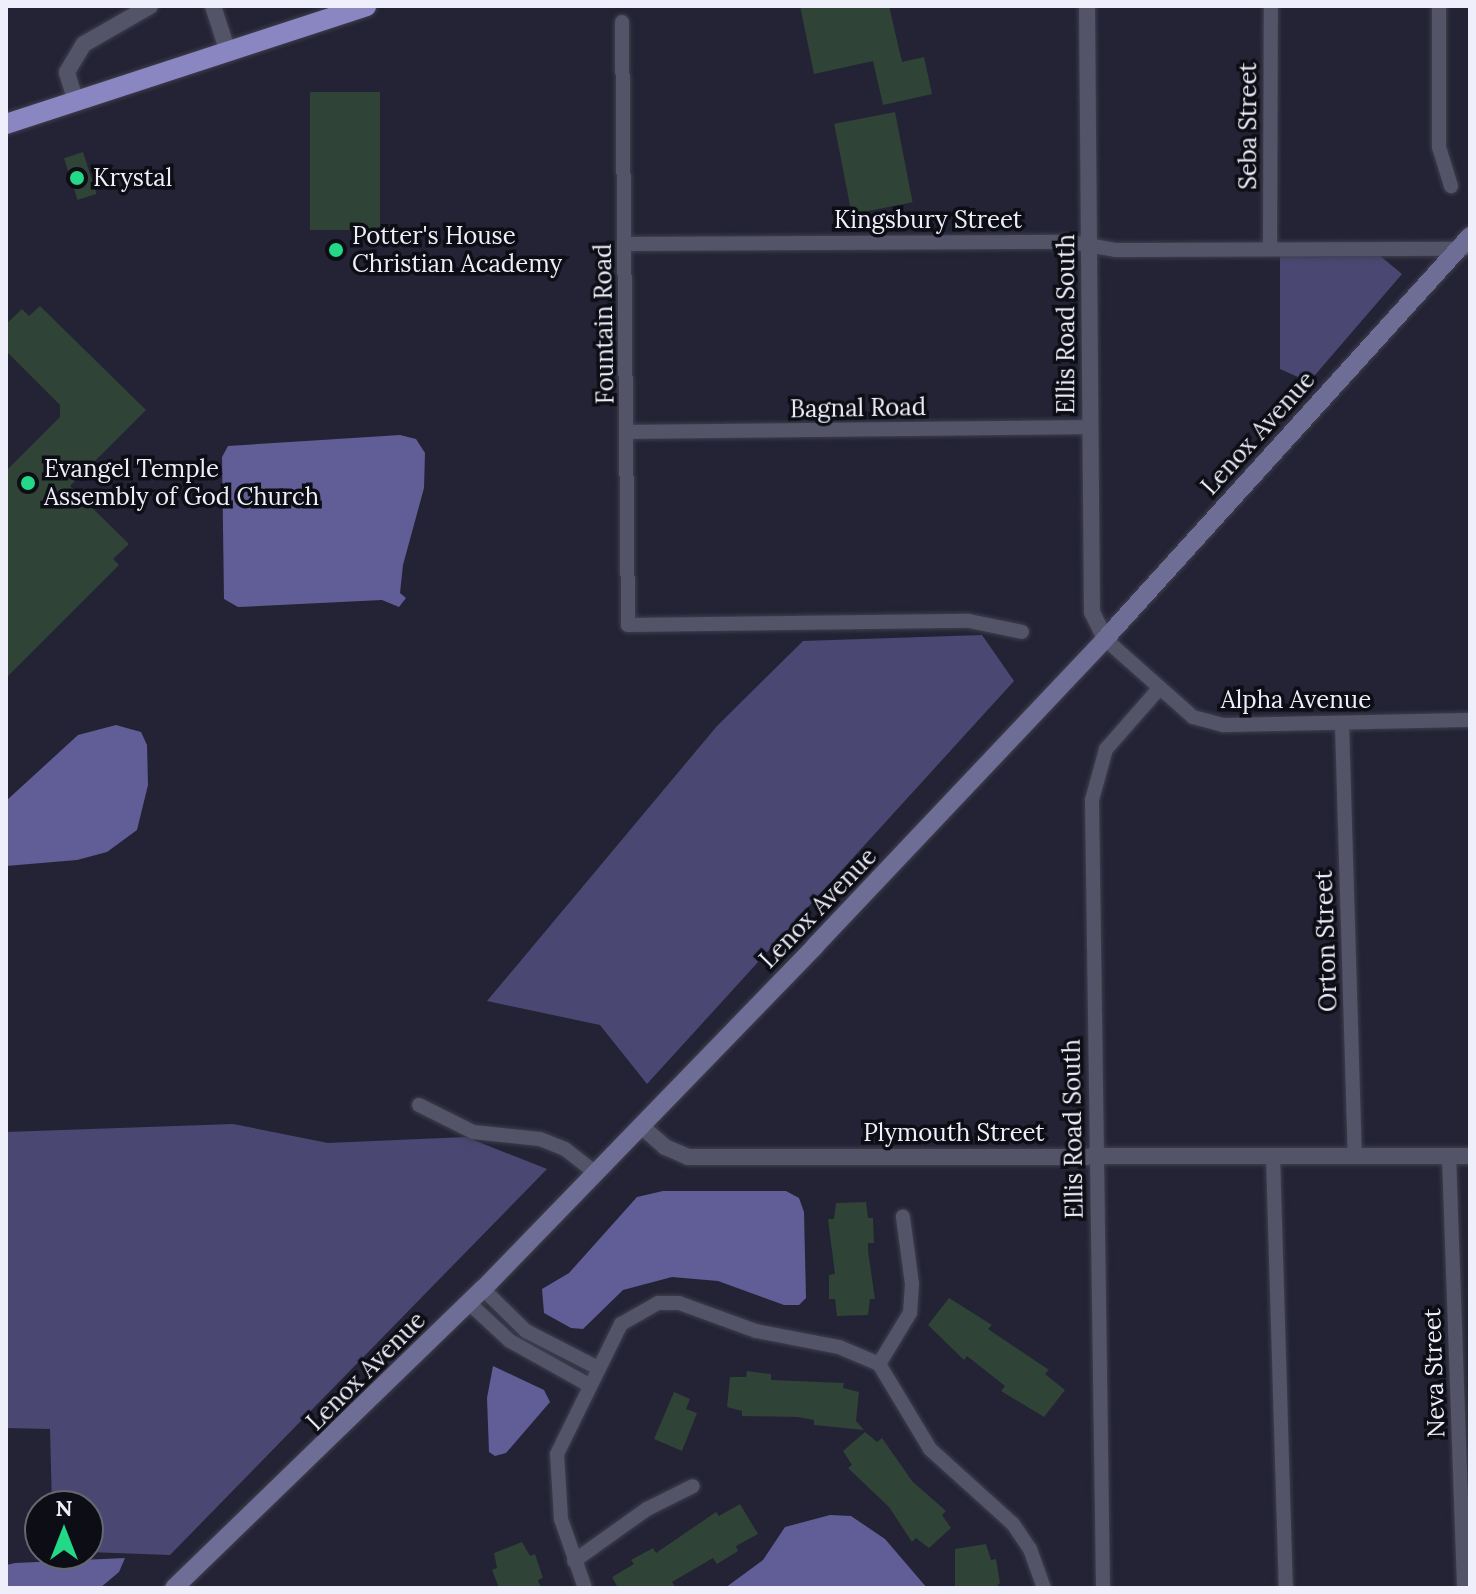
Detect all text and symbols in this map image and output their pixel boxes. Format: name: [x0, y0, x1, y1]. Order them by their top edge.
street label: Seba Street: [1234, 62, 1262, 190]
place label: Krystal: [93, 164, 172, 192]
marker: Krystal: [68, 169, 86, 187]
street label: Kingsbury Street: [834, 206, 1022, 234]
place label: Potter's House Christian Academy: [352, 222, 562, 278]
street label: Ellis Road South: [1052, 234, 1080, 414]
marker: Potter's House Christian Academy: [327, 241, 345, 259]
street label: Fountain Road: [588, 244, 620, 404]
street label: Lenox Avenue: [1195, 365, 1321, 501]
street label: Bagnal Road: [790, 392, 926, 424]
place label: Evangel Temple Assembly of God Church: [44, 455, 319, 511]
marker: Evangel Temple Assembly of God Church: [19, 474, 37, 492]
street label: Alpha Avenue: [1221, 686, 1371, 714]
street label: Lenox Avenue: [754, 842, 882, 974]
street label: Orton Street: [1309, 870, 1343, 1012]
street label: Ellis Road South: [1057, 1039, 1089, 1219]
street label: Plymouth Street: [863, 1119, 1045, 1147]
street label: Lenox Avenue: [301, 1306, 431, 1436]
street label: Neva Street: [1417, 1308, 1451, 1438]
north arrow: [24, 1490, 104, 1570]
text: N: [55, 1494, 73, 1522]

